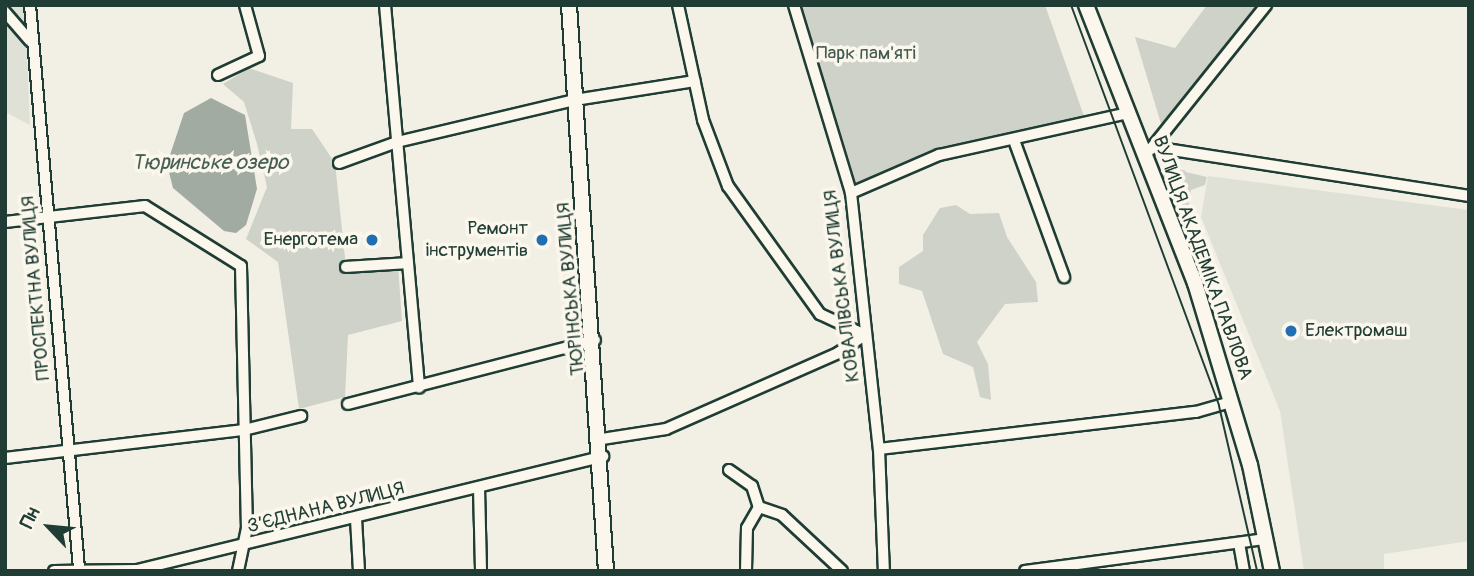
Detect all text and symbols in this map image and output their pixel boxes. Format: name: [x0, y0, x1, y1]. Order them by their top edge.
park label: Парк пам'яті: [816, 43, 916, 65]
street label: ВУЛИЦЯ АКАДЕМІКА ПАВЛОВА: [1147, 133, 1257, 383]
water label: Тюринське озеро: [132, 150, 288, 176]
street label: КОВАЛІВСЬКА ВУЛИЦЯ: [819, 189, 865, 383]
street label: ПРОСПЕКТНА ВУЛИЦЯ: [17, 195, 55, 381]
street label: ТЮРІНСЬКА ВУЛИЦЯ: [552, 201, 590, 377]
place label: Ремонт інструментів: [426, 218, 528, 262]
place label: Енерготема: [263, 229, 358, 251]
marker: Енерготема: [364, 232, 380, 248]
marker: Ремонт інструментів: [534, 232, 550, 248]
place label: Електромаш: [1305, 320, 1408, 342]
marker: Електромаш: [1283, 323, 1299, 339]
street label: З’ЄДНАНА ВУЛИЦЯ: [245, 477, 407, 539]
north arrow: [14, 492, 84, 562]
text: Пн: [15, 503, 45, 532]

